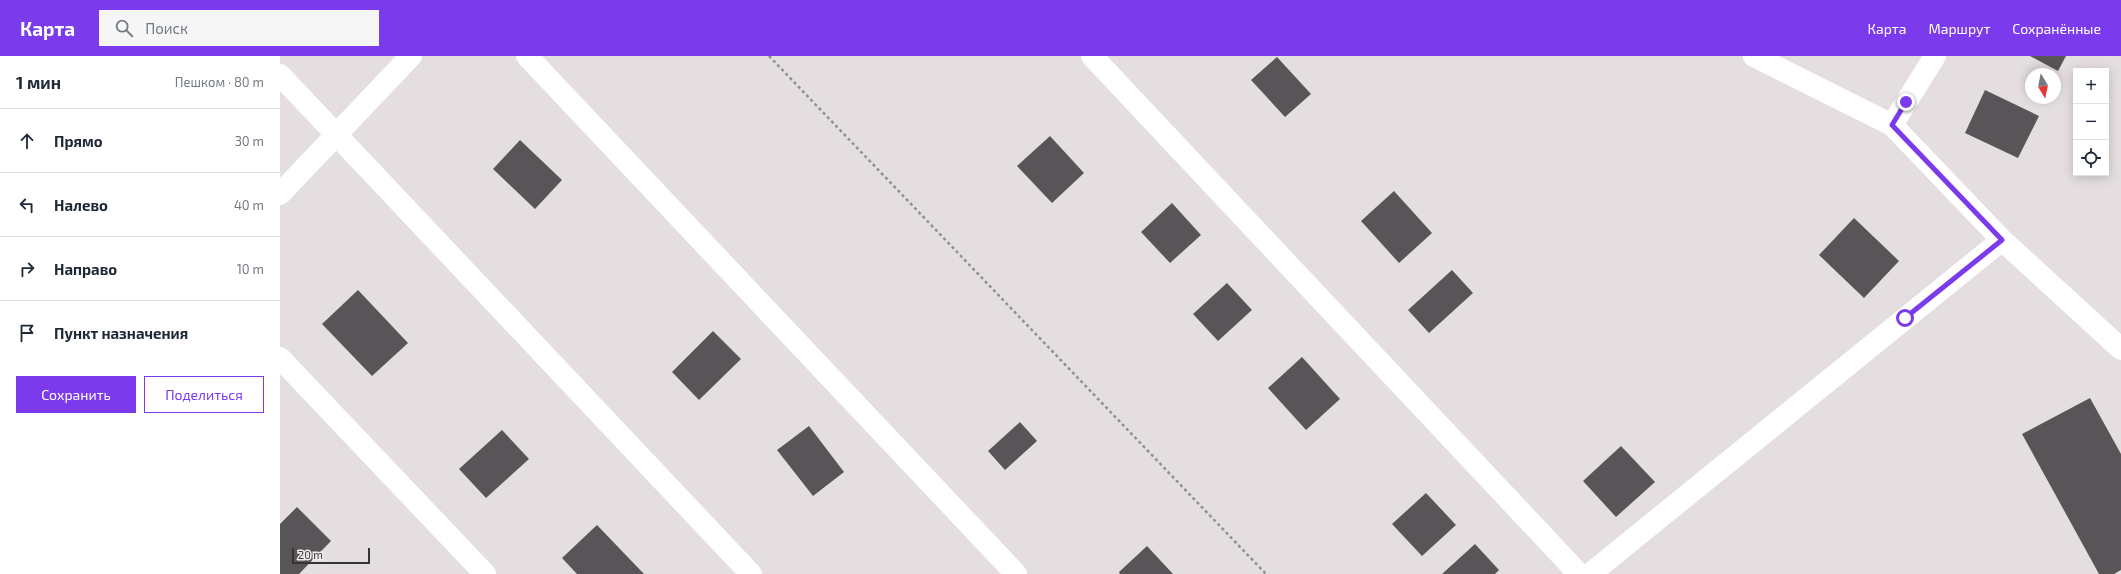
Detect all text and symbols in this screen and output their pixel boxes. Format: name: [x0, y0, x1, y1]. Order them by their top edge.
search box: [99, 10, 379, 46]
text: Карта: [20, 17, 75, 40]
icon: search: [113, 17, 135, 39]
text: Поиск: [145, 19, 188, 37]
text: Карта: [1868, 20, 1906, 37]
text: Маршрут: [1928, 20, 1990, 37]
text: Сохранённые: [2012, 20, 2101, 37]
north arrow: [2025, 68, 2061, 104]
map controls: [2073, 68, 2109, 176]
button: +: [2073, 68, 2109, 104]
text: 1 мин: [16, 72, 61, 92]
text: Пешком · 80 m: [175, 74, 264, 90]
route end: [1897, 93, 1915, 111]
button: −: [2073, 104, 2109, 140]
icon: ahead: [16, 130, 38, 152]
text: Прямо: [54, 132, 103, 150]
text: 30 m: [235, 133, 264, 149]
button: locate: [2073, 140, 2109, 176]
icon: left: [16, 194, 38, 216]
text: Налево: [54, 196, 108, 214]
text: 40 m: [234, 197, 264, 213]
icon: right: [16, 258, 38, 280]
text: Направо: [54, 260, 117, 278]
text: 10 m: [237, 261, 264, 277]
route start: [1896, 309, 1914, 327]
icon: arrive: [16, 322, 38, 344]
text: Пункт назначения: [54, 324, 188, 342]
button: Сохранить: [16, 376, 136, 413]
button: Поделиться: [144, 376, 264, 413]
scale bar: [292, 546, 370, 565]
text: 20 m: [298, 548, 323, 561]

